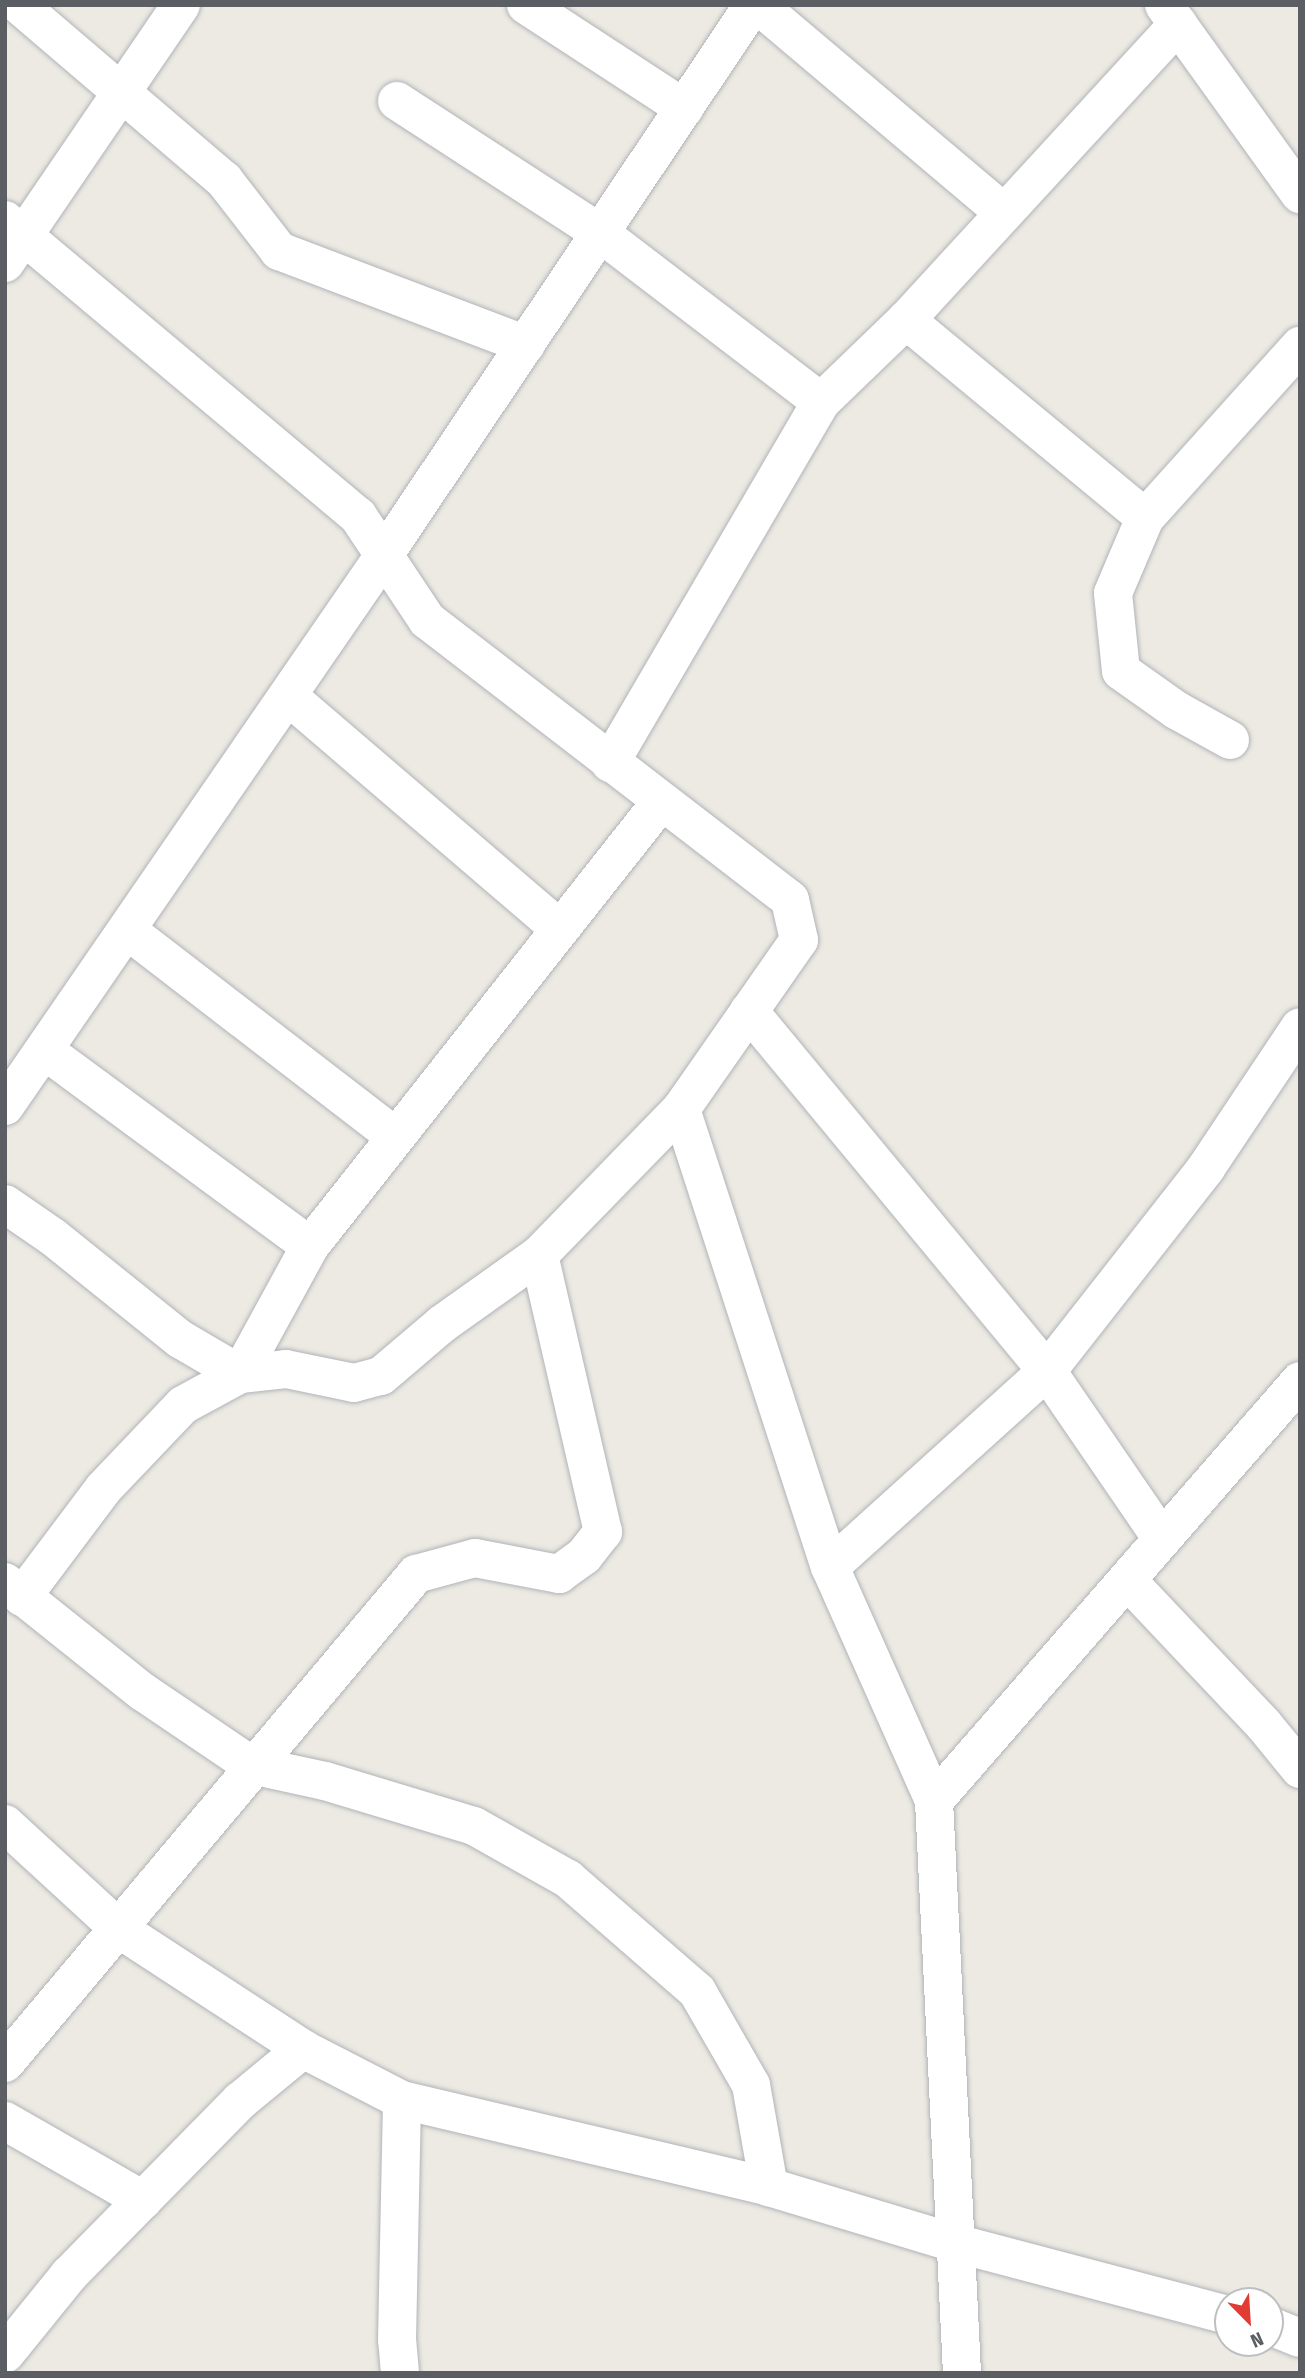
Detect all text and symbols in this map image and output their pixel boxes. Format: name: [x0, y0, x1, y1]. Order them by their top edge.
north arrow: [1214, 2287, 1284, 2357]
text: N: [1247, 2327, 1267, 2353]

